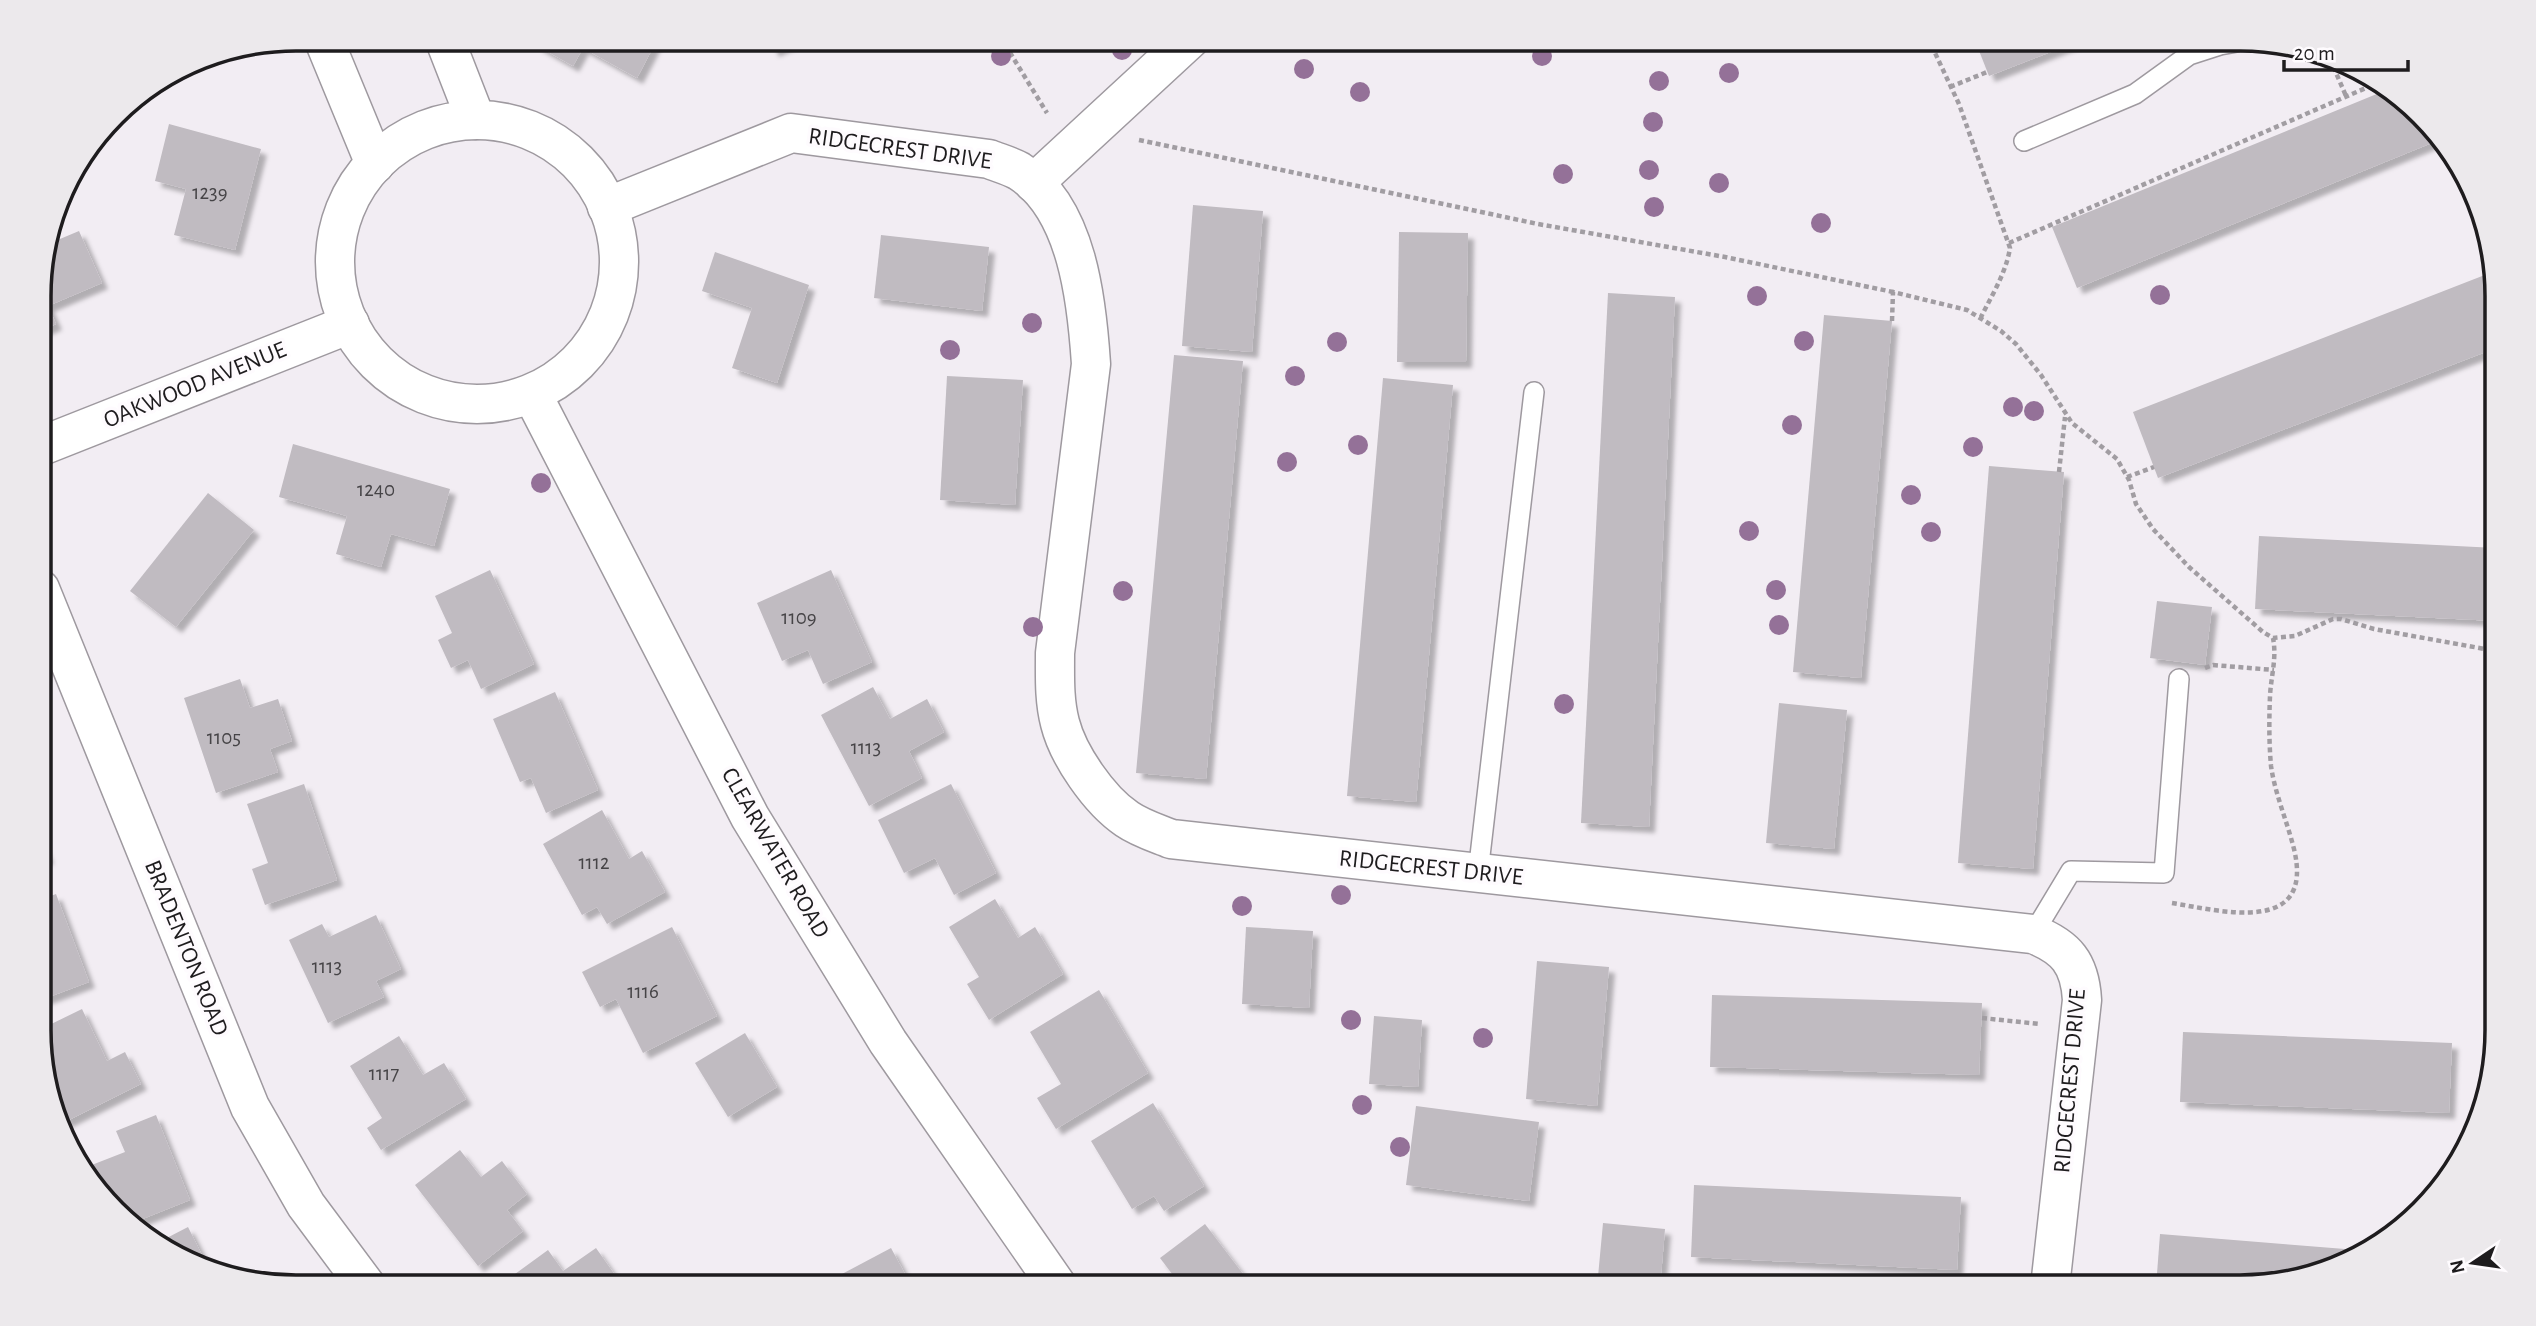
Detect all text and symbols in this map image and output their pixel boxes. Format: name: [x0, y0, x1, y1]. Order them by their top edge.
scale bar: [2284, 28, 2408, 72]
text: 20 m: [2294, 43, 2335, 64]
street label: RIDGECREST DRIVE: [807, 124, 994, 174]
house number: 1239: [192, 182, 228, 203]
street label: OAKWOOD AVENUE: [100, 337, 290, 433]
house number: 1240: [357, 479, 395, 500]
house number: 1109: [781, 607, 817, 628]
house number: 1105: [207, 727, 241, 748]
house number: 1113: [851, 737, 881, 758]
street label: CLEARWATER ROAD: [717, 764, 833, 942]
street label: RIDGECREST DRIVE: [1338, 846, 1525, 890]
house number: 1112: [578, 852, 610, 873]
street label: BRADENTON ROAD: [140, 857, 232, 1039]
house number: 1113: [312, 956, 342, 977]
house number: 1116: [627, 981, 659, 1002]
street label: RIDGECREST DRIVE: [2050, 987, 2090, 1174]
house number: 1117: [369, 1063, 399, 1084]
north arrow: [2438, 1228, 2508, 1298]
text: N: [2447, 1258, 2469, 1275]

